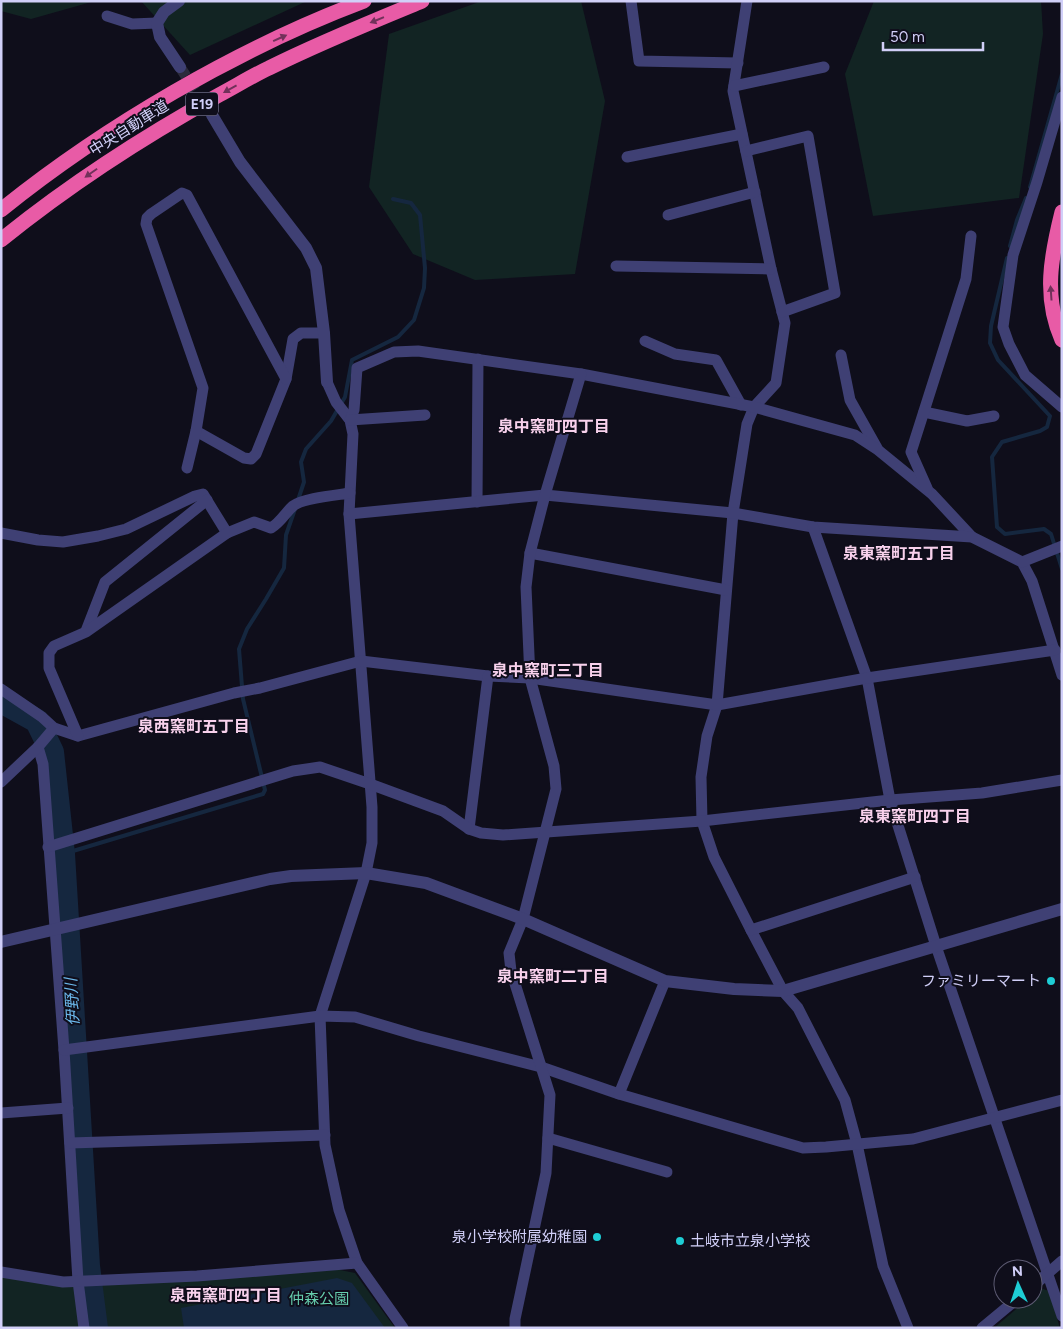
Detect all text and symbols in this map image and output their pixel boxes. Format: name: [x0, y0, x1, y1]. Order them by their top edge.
one-way arrow: [370, 16, 384, 24]
scale bar: [883, 20, 983, 52]
text: 50 m: [890, 28, 925, 46]
one-way arrow: [273, 33, 288, 42]
one-way arrow: [223, 85, 238, 93]
road number: E19: [186, 92, 218, 116]
street label: 中央自動車道: [86, 97, 172, 159]
one-way arrow: [85, 168, 98, 178]
one-way arrow: [1046, 285, 1054, 301]
district label: 泉中窯町四丁目: [498, 417, 610, 436]
district label: 泉東窯町五丁目: [843, 544, 955, 563]
district label: 泉中窯町三丁目: [492, 661, 604, 680]
district label: 泉西窯町五丁目: [138, 717, 250, 736]
district label: 泉東窯町四丁目: [859, 807, 971, 826]
district label: 泉中窯町二丁目: [497, 967, 609, 986]
place label: ファミリーマート: [921, 972, 1041, 990]
marker: ファミリーマート: [1045, 975, 1057, 987]
water label: 伊野川: [61, 976, 83, 1026]
place label: 泉小学校附属幼稚園: [452, 1228, 587, 1246]
marker: 泉小学校附属幼稚園: [591, 1231, 603, 1243]
place label: 土岐市立泉小学校: [690, 1232, 810, 1250]
marker: 土岐市立泉小学校: [674, 1235, 686, 1247]
north arrow: [993, 1259, 1043, 1309]
text: N: [1011, 1263, 1023, 1280]
district label: 泉西窯町四丁目: [170, 1286, 282, 1305]
park label: 仲森公園: [289, 1290, 349, 1308]

